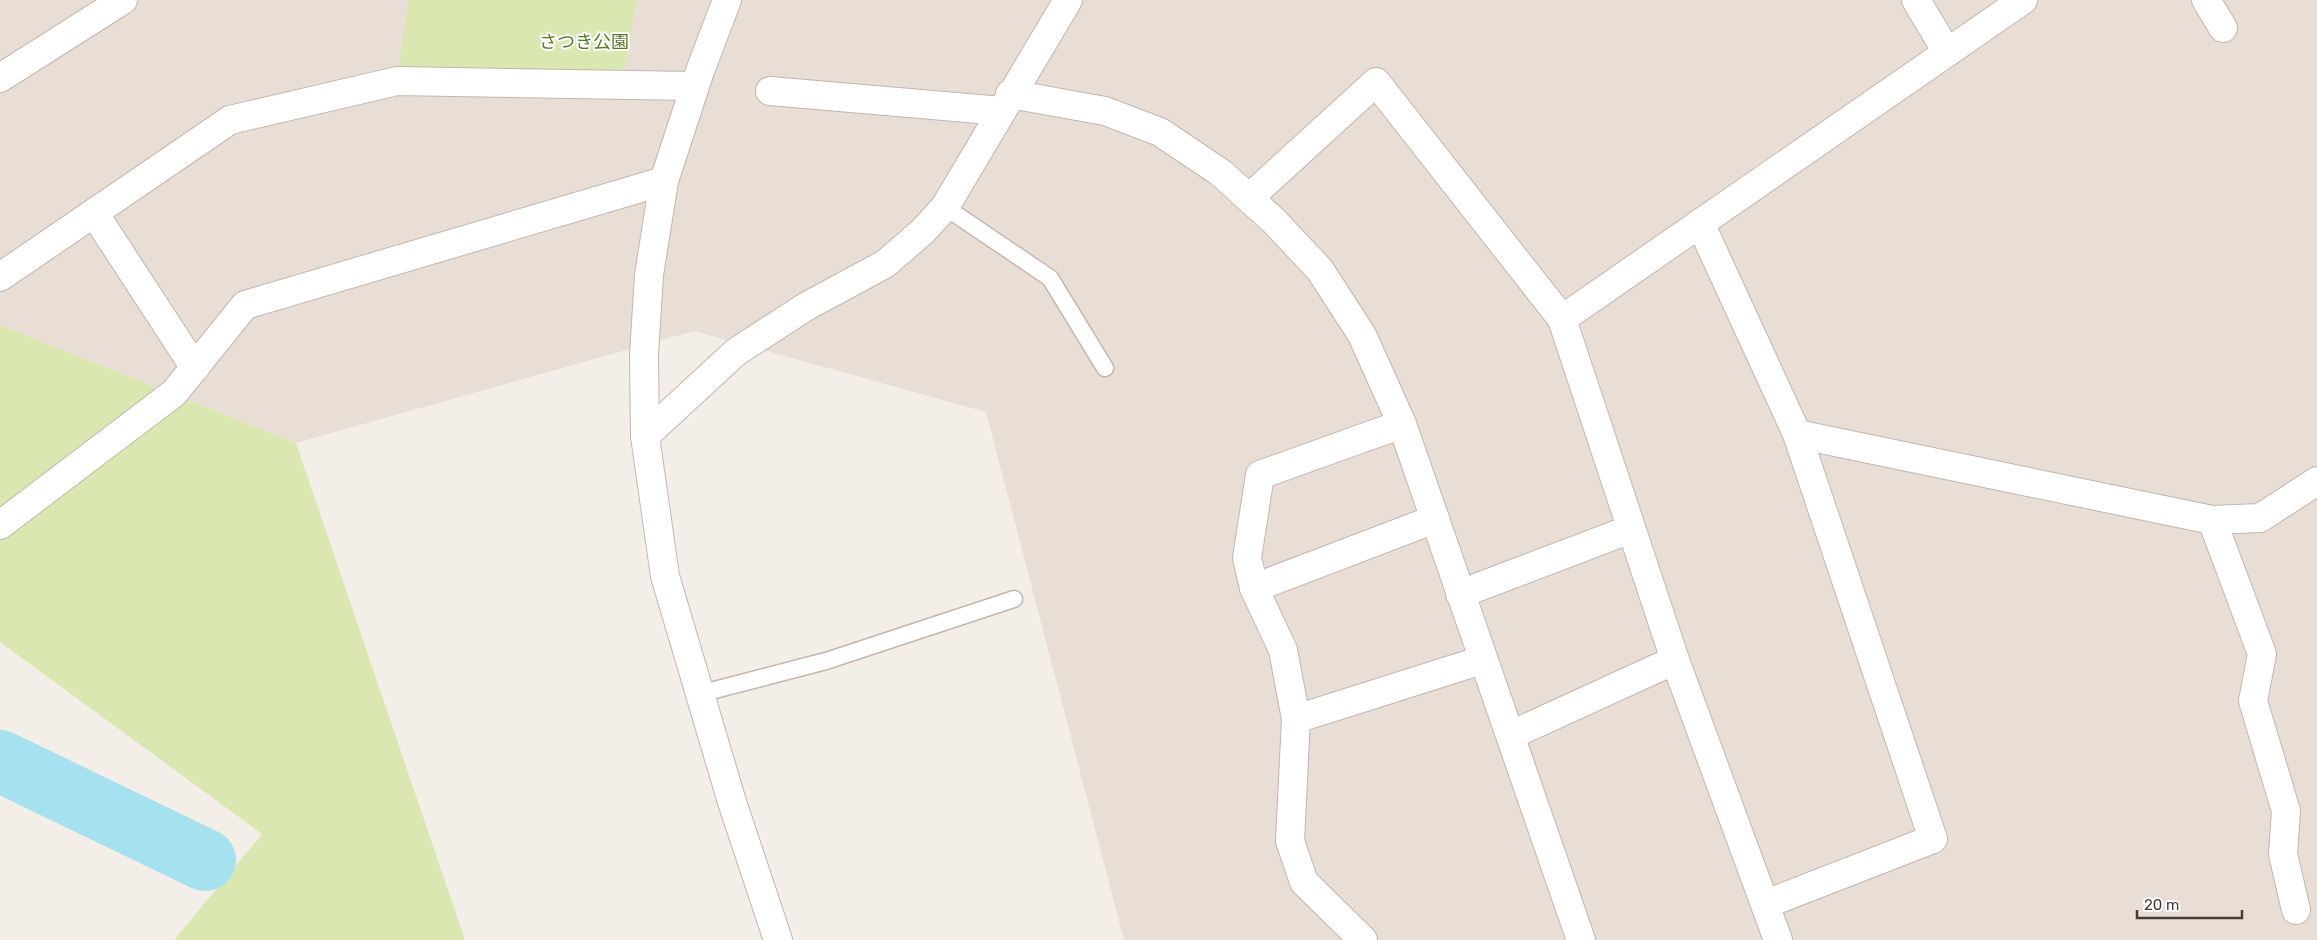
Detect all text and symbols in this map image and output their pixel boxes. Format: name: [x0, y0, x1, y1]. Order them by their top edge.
park label: さつき公園: [539, 31, 629, 53]
scale bar: [2137, 888, 2242, 920]
text: 20 m: [2144, 896, 2179, 914]

